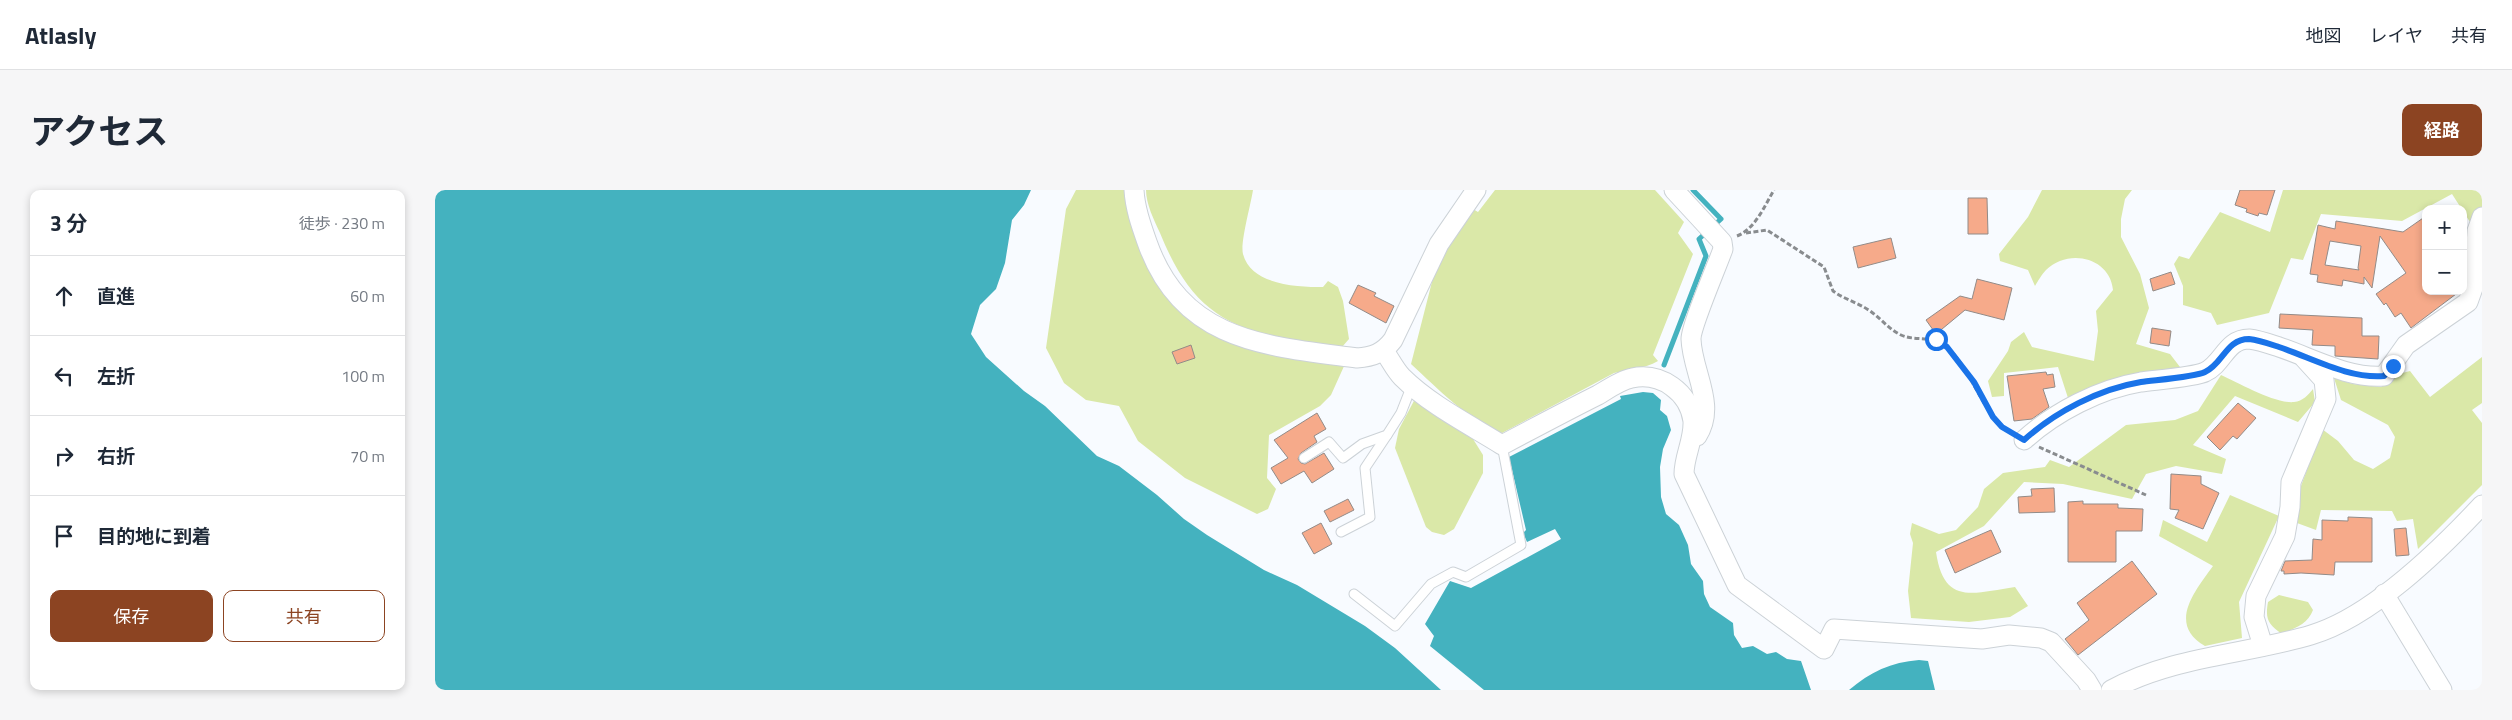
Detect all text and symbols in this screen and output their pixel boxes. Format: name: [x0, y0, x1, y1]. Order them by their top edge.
text: Atlasly: [25, 17, 96, 53]
text: 地図: [2306, 22, 2342, 49]
text: レイヤ: [2370, 22, 2423, 49]
text: 共有: [2451, 22, 2487, 49]
text: アクセス: [30, 104, 168, 158]
button: 経路: [2402, 104, 2482, 156]
map controls: [2422, 205, 2467, 295]
button: +: [2422, 205, 2467, 250]
text: 3 分: [50, 207, 87, 239]
text: 徒歩 · 230 m: [299, 211, 385, 235]
button: −: [2422, 250, 2467, 295]
text: 直進: [97, 281, 135, 310]
icon: ahead: [50, 282, 78, 310]
text: 60 m: [350, 284, 385, 308]
route start: [1925, 328, 1948, 351]
route end: [2382, 355, 2405, 378]
text: 左折: [97, 361, 135, 390]
icon: left: [50, 362, 78, 390]
text: 100 m: [341, 364, 385, 388]
text: 右折: [97, 441, 135, 470]
icon: right: [50, 442, 78, 470]
text: 70 m: [350, 444, 385, 468]
text: 目的地に到着: [97, 521, 211, 550]
icon: arrive: [50, 522, 78, 550]
button: 保存: [50, 590, 213, 642]
button: 共有: [223, 590, 385, 642]

